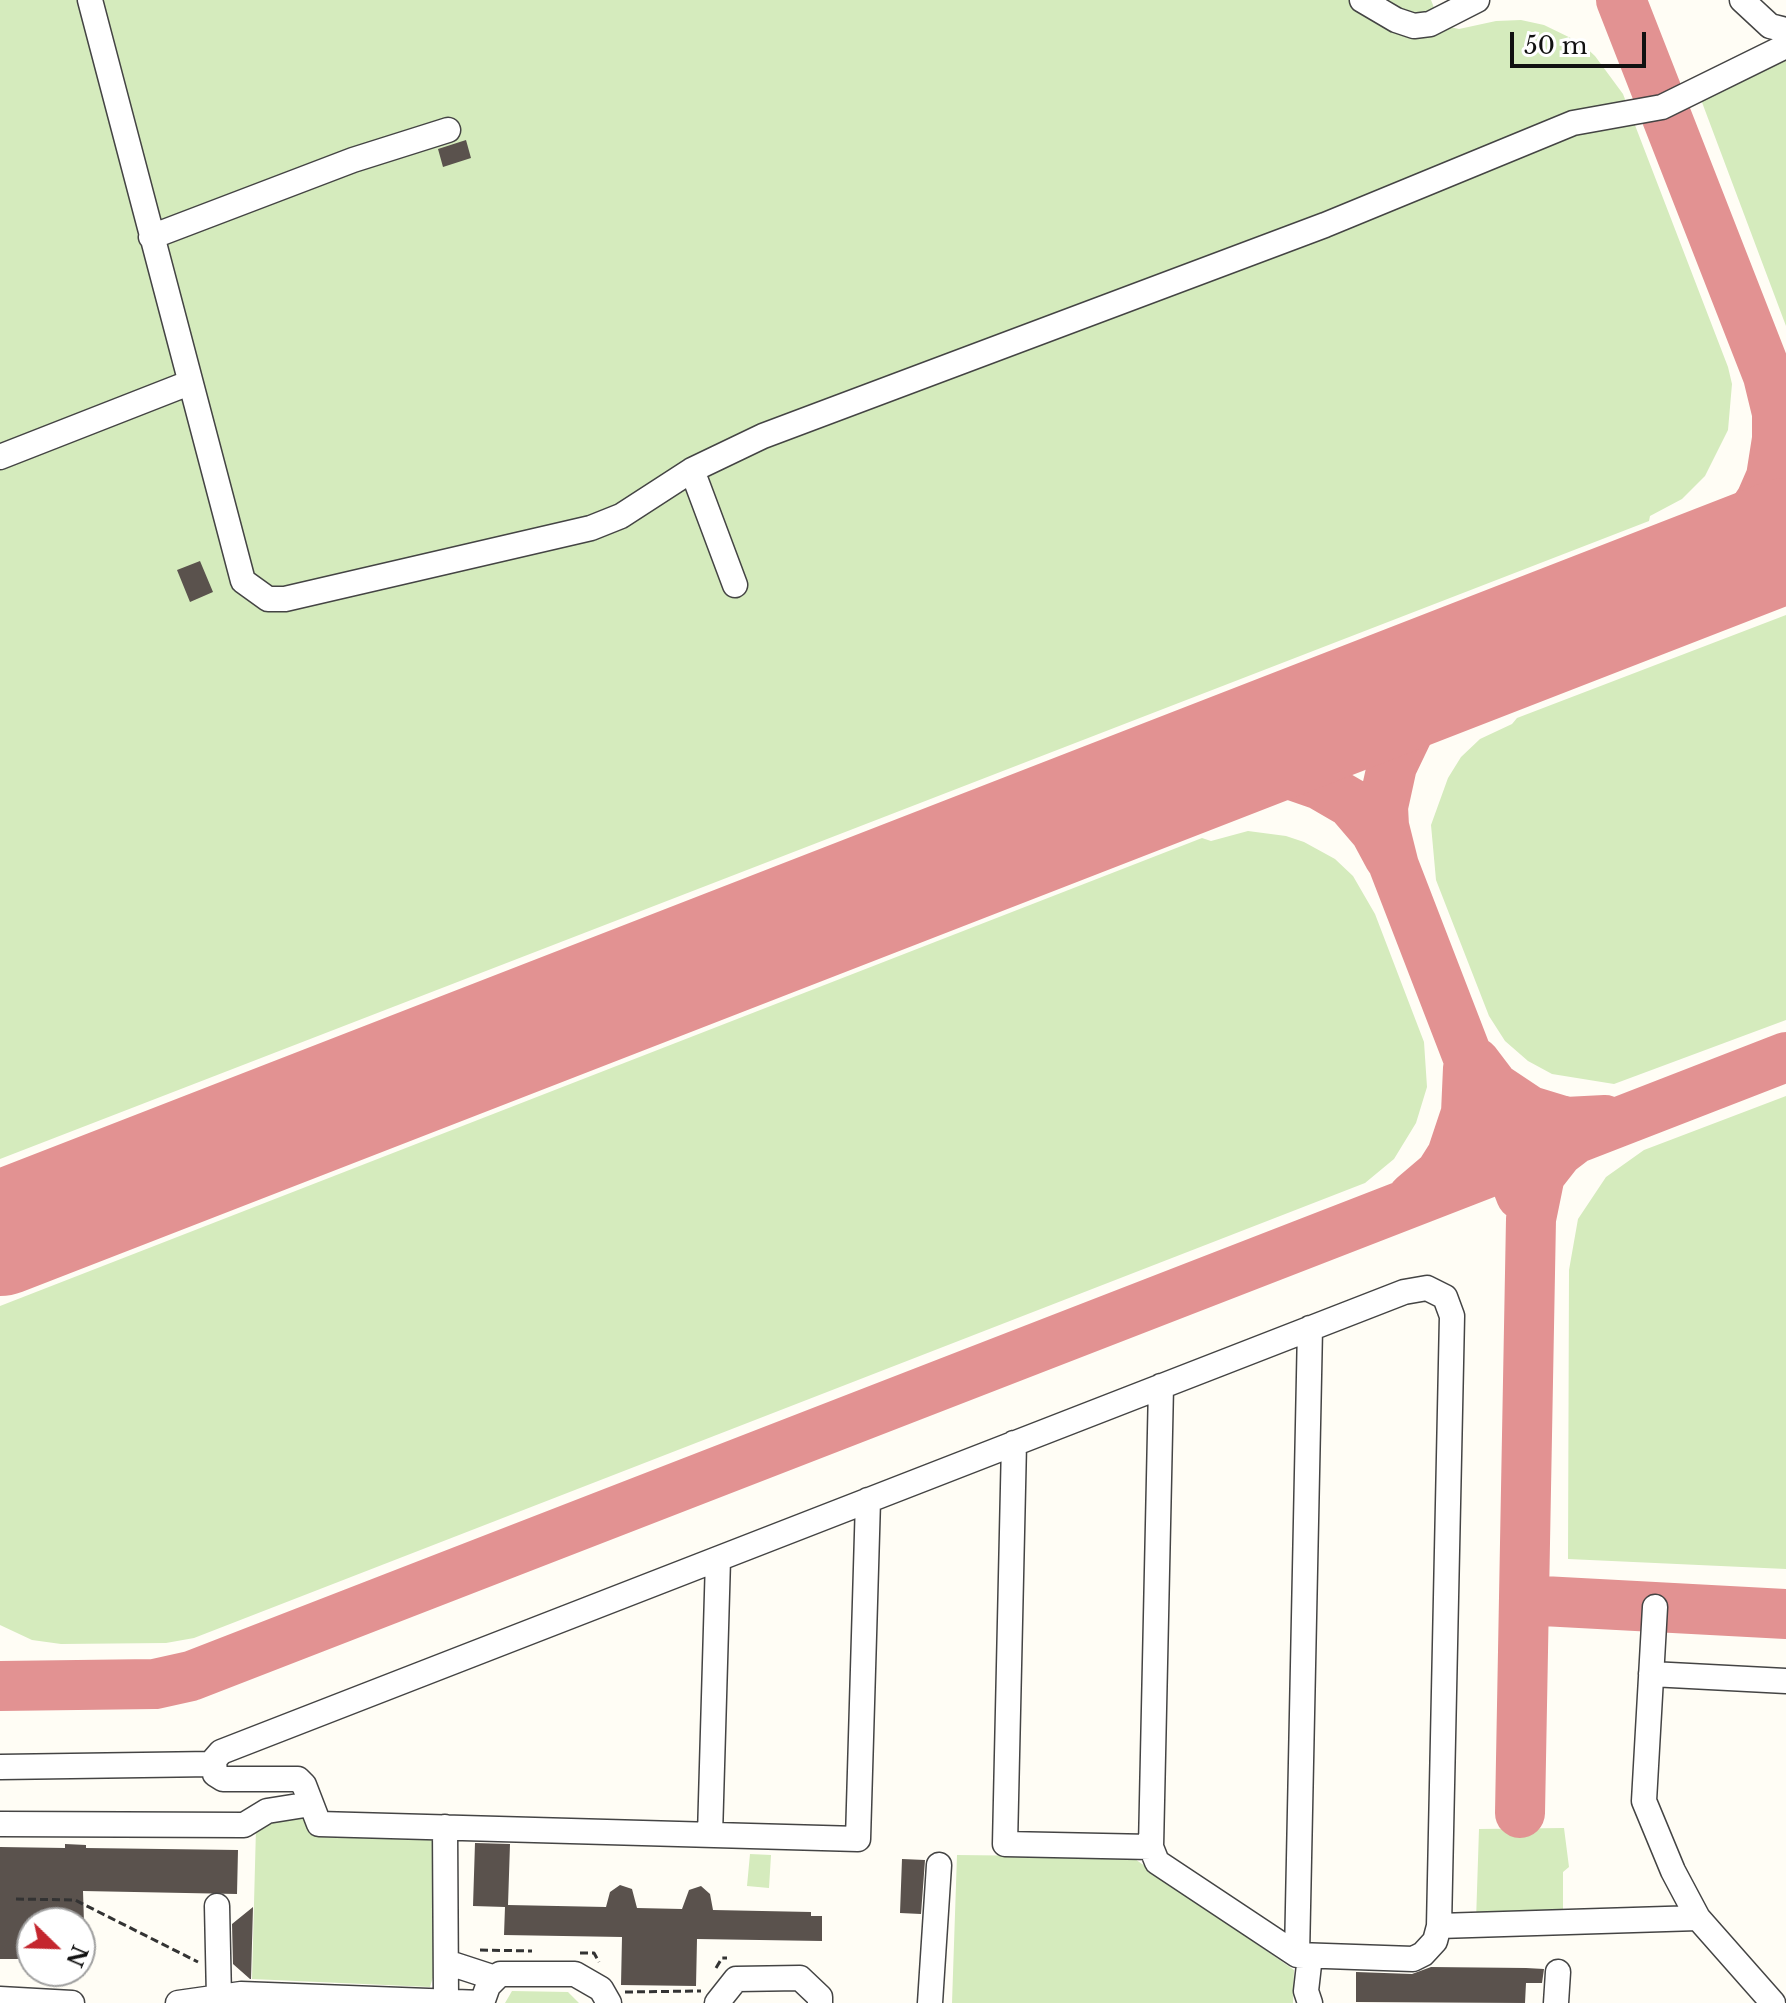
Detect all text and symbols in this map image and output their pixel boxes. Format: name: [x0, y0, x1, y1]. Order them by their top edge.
scale bar: [1514, 16, 1650, 66]
text: 50 m: [1524, 31, 1587, 60]
north arrow: [16, 1907, 96, 1987]
text: N: [60, 1941, 93, 1971]

